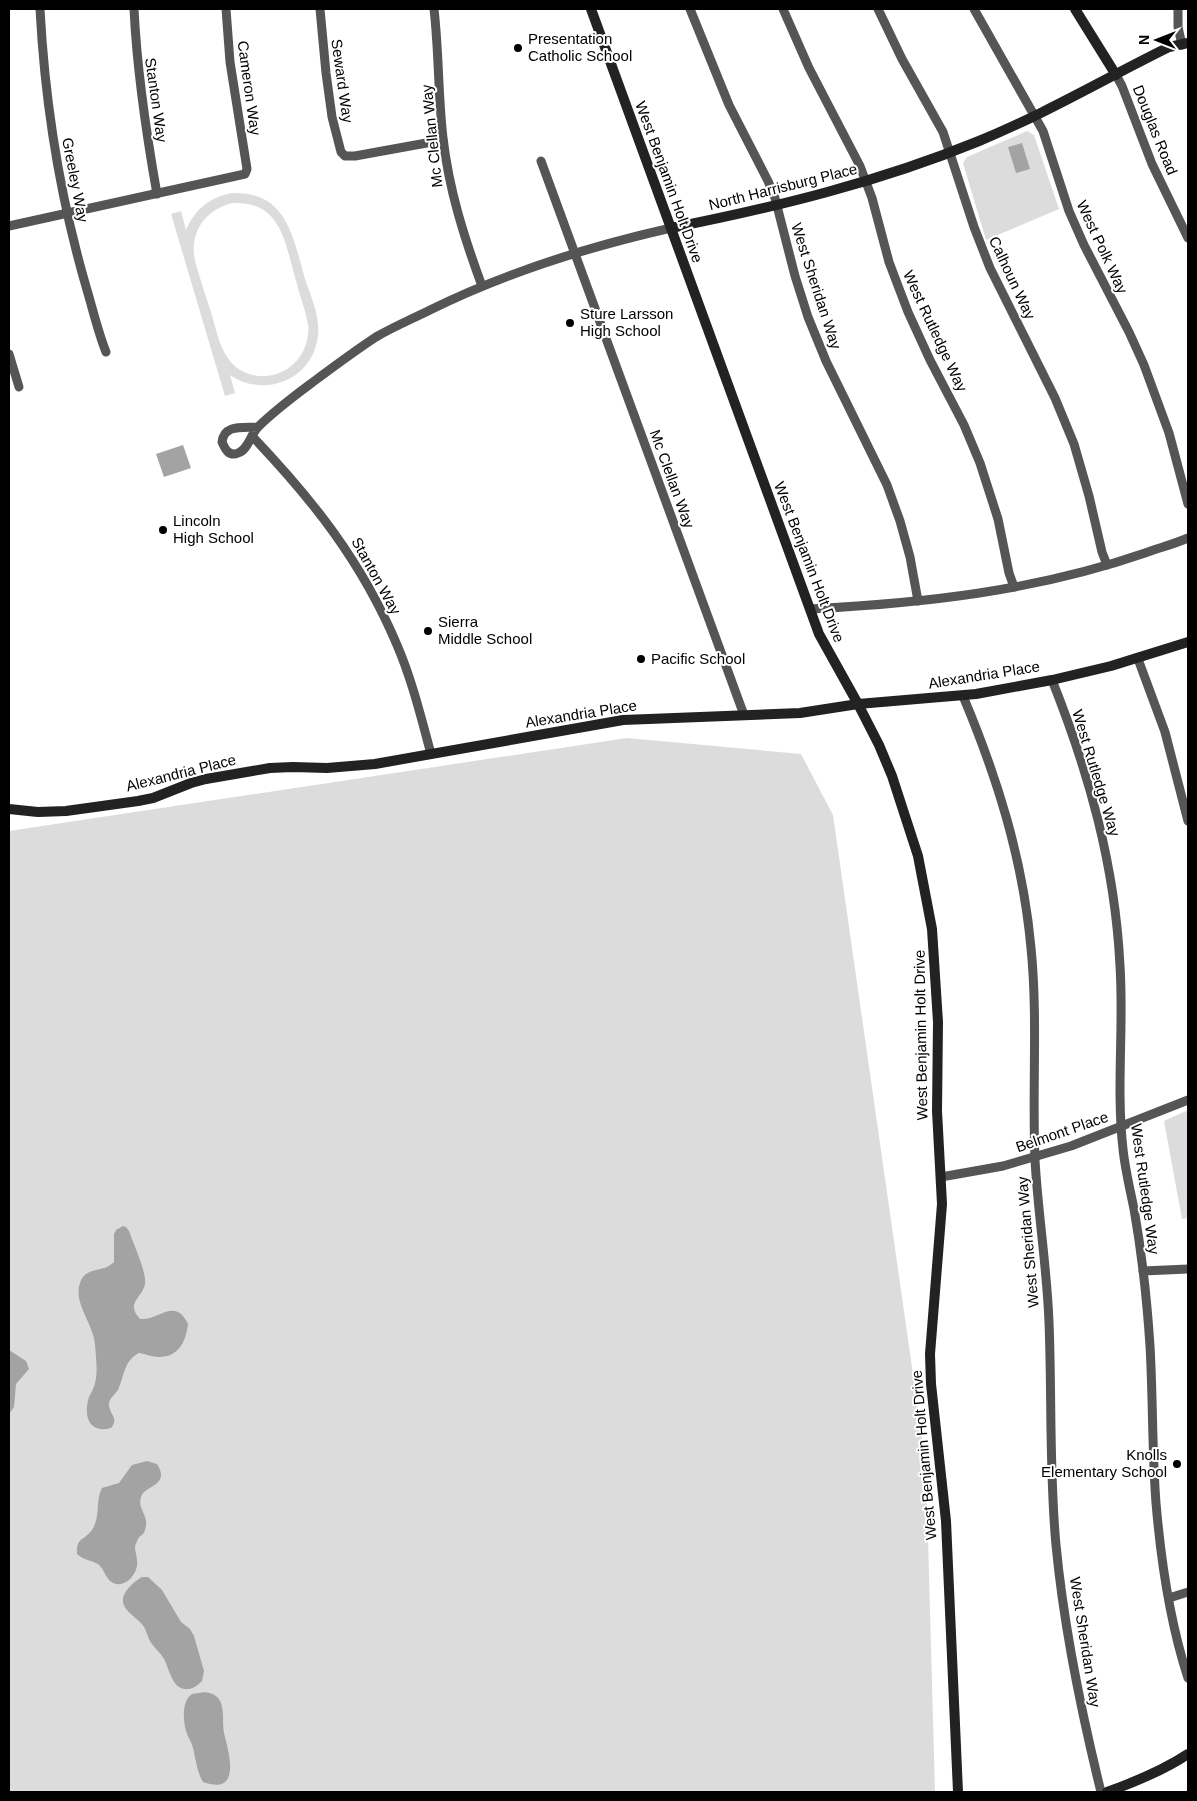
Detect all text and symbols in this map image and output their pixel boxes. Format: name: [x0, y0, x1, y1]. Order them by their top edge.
north arrow: [1132, 15, 1182, 65]
place label: Presentation Catholic School: [528, 30, 632, 64]
text: N: [1136, 35, 1152, 45]
street label: Seward Way: [328, 38, 357, 124]
street label: Cameron Way: [234, 40, 265, 137]
marker: Presentation Catholic School: [512, 42, 524, 54]
street label: Stanton Way: [142, 56, 171, 144]
street label: Mc Clellan Way: [418, 83, 445, 188]
street label: Douglas Road: [1130, 83, 1181, 177]
street label: West Benjamin Holt Drive: [632, 99, 707, 265]
street label: Greeley Way: [59, 136, 92, 224]
street label: North Harrisburg Place: [707, 160, 859, 213]
street label: West Polk Way: [1073, 197, 1132, 297]
street label: West Sheridan Way: [788, 221, 845, 352]
street label: Calhoun Way: [986, 234, 1039, 322]
street label: West Rutledge Way: [900, 268, 971, 395]
place label: Sture Larsson High School: [580, 305, 673, 339]
marker: Sture Larsson High School: [564, 317, 576, 329]
street label: Mc Clellan Way: [647, 427, 698, 531]
street label: West Benjamin Holt Drive: [771, 479, 848, 645]
place label: Lincoln High School: [173, 512, 254, 546]
marker: Lincoln High School: [157, 524, 169, 536]
street label: Stanton Way: [348, 534, 405, 618]
place label: Sierra Middle School: [438, 613, 532, 647]
marker: Sierra Middle School: [422, 625, 434, 637]
place label: Pacific School: [651, 650, 745, 667]
marker: Pacific School: [635, 653, 647, 665]
street label: Alexandria Place: [927, 657, 1041, 692]
street label: Alexandria Place: [524, 696, 638, 731]
street label: West Rutledge Way: [1069, 707, 1124, 839]
street label: Alexandria Place: [124, 751, 238, 794]
street label: West Benjamin Holt Drive: [911, 950, 930, 1120]
street label: Belmont Place: [1013, 1108, 1110, 1155]
street label: West Rutledge Way: [1128, 1123, 1163, 1256]
street label: West Sheridan Way: [1013, 1175, 1042, 1308]
street label: West Benjamin Holt Drive: [908, 1369, 939, 1541]
place label: Knolls Elementary School: [1041, 1446, 1167, 1480]
marker: Knolls Elementary School: [1171, 1458, 1183, 1470]
street label: West Sheridan Way: [1067, 1576, 1104, 1709]

